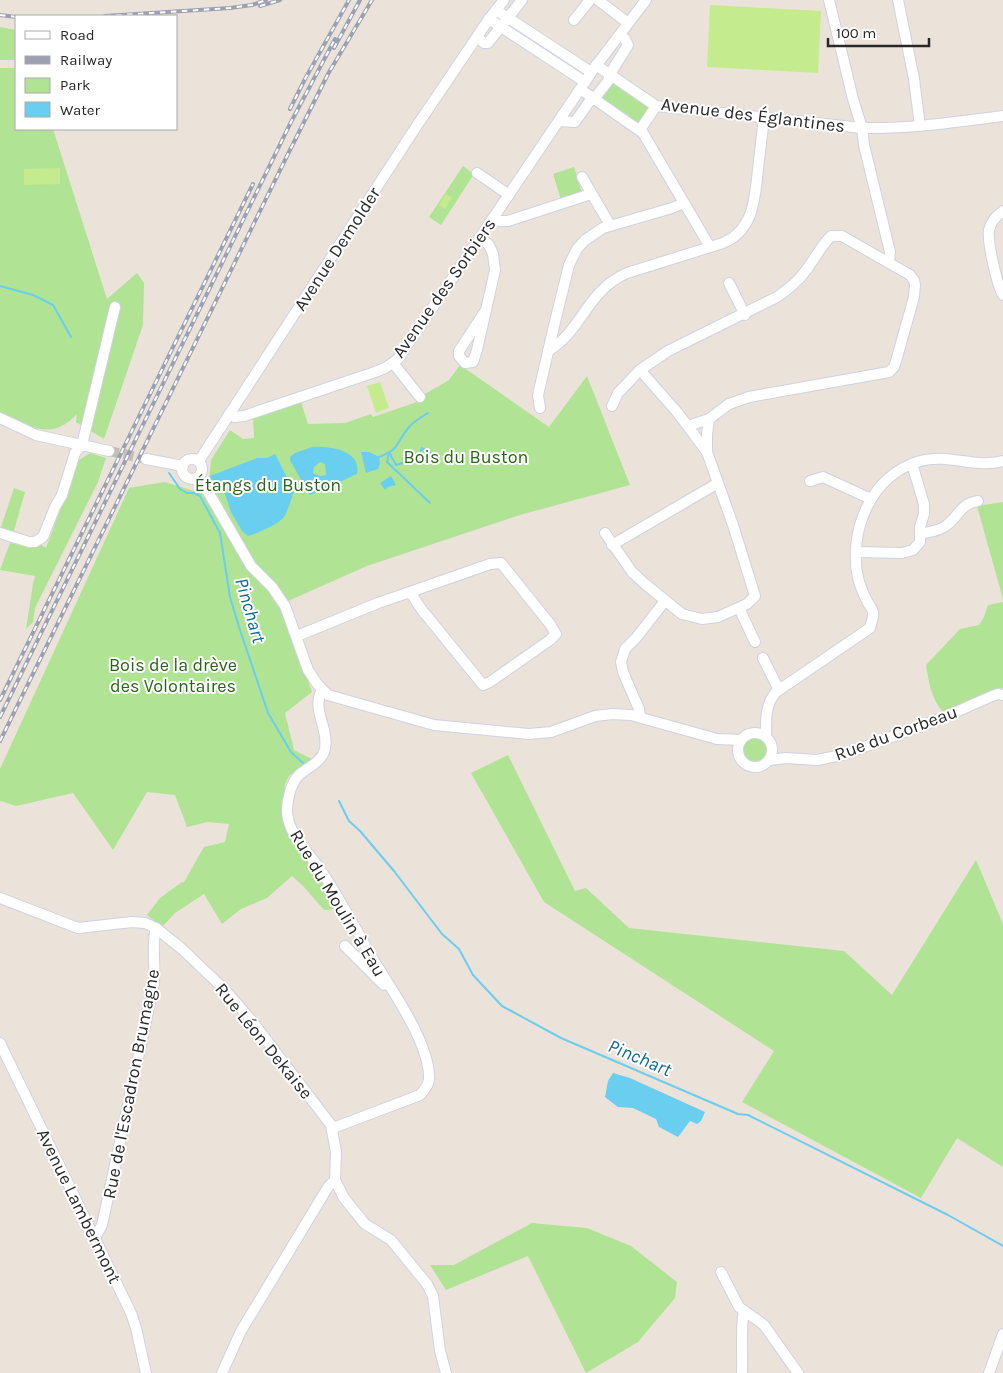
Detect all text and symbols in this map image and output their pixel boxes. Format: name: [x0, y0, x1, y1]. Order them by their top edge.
legend: [15, 15, 178, 130]
scale bar: [828, 15, 929, 47]
text: 100 m: [836, 24, 876, 42]
text: Road: [60, 26, 95, 44]
text: Railway: [60, 51, 112, 69]
text: Park: [60, 76, 90, 94]
street label: Avenue des Églantines: [660, 92, 846, 137]
text: Water: [60, 101, 101, 119]
street label: Avenue Demolder: [289, 183, 385, 315]
street label: Avenue des Sorbiers: [387, 214, 501, 362]
park label: Bois du Buston: [404, 446, 528, 468]
park label: Étangs du Buston: [195, 473, 341, 496]
water label: Pinchart: [230, 575, 270, 646]
park label: Bois de la drève des Volontaires: [109, 654, 237, 697]
street label: Rue du Corbeau: [831, 701, 961, 765]
street label: Rue du Moulin à Eau: [285, 825, 391, 981]
street label: Rue de l'Escadron Brumagne: [98, 967, 164, 1201]
street label: Rue Léon Dekaise: [210, 978, 318, 1104]
water label: Pinchart: [605, 1035, 675, 1081]
street label: Avenue Lambermont: [32, 1125, 126, 1287]

